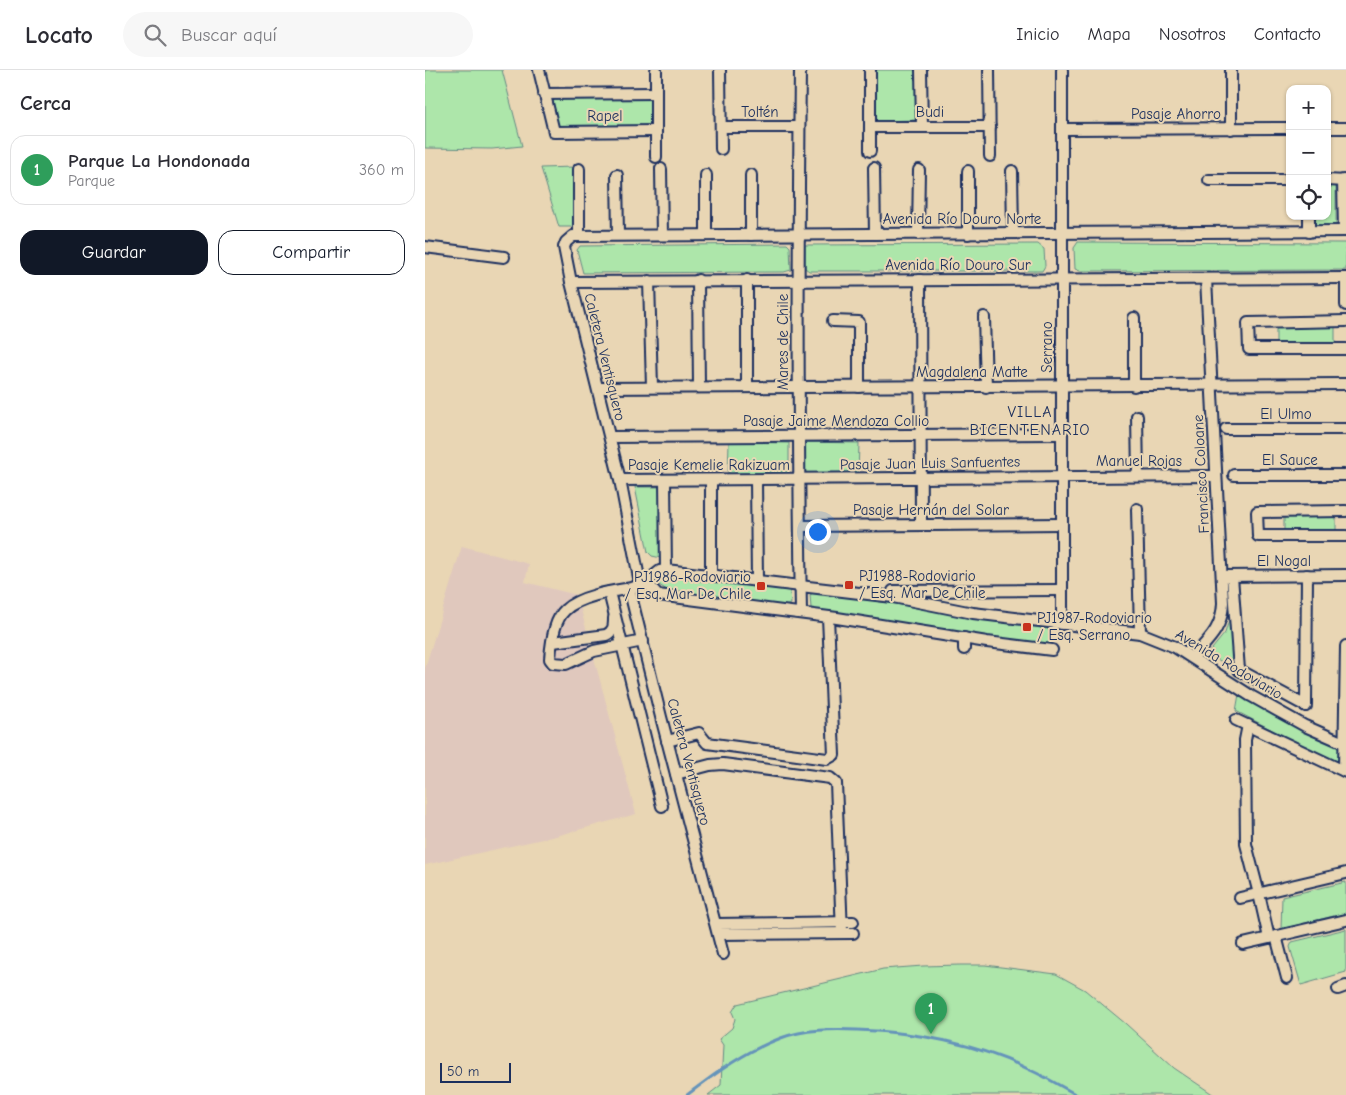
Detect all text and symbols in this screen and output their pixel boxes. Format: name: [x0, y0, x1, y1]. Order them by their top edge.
search box: [123, 12, 473, 57]
text: Locato: [25, 21, 93, 49]
icon: search: [141, 21, 169, 49]
text: Buscar aquí: [181, 24, 277, 46]
text: Inicio: [1016, 24, 1060, 45]
text: Mapa: [1088, 24, 1131, 45]
text: Nosotros: [1159, 24, 1226, 45]
text: Contacto: [1254, 24, 1321, 45]
map controls: [1286, 85, 1331, 220]
button: +: [1286, 85, 1331, 130]
text: Cerca: [20, 91, 71, 115]
street label: Toltén: [741, 103, 779, 121]
street label: Budi: [916, 103, 944, 121]
street label: Pasaje Ahorro: [1131, 105, 1221, 123]
street label: Rapel: [587, 107, 623, 125]
button: −: [1286, 130, 1331, 175]
text: Parque La Hondonada: [68, 150, 250, 172]
text: 1: [34, 161, 40, 179]
text: 360 m: [359, 161, 404, 179]
text: Parque: [68, 172, 115, 190]
button: locate: [1286, 175, 1331, 220]
street label: Avenida Río Douro Norte: [883, 210, 1042, 228]
button: Guardar: [20, 230, 208, 275]
button: Compartir: [218, 230, 405, 275]
street label: Avenida Río Douro Sur: [885, 256, 1031, 274]
street label: Caletera Ventisquero: [580, 291, 630, 423]
street label: Mares de Chile: [774, 293, 792, 390]
street label: Serrano: [1038, 321, 1056, 373]
street label: Magdalena Matte: [916, 363, 1028, 381]
district label: VILLA BICENTENARIO: [969, 403, 1091, 439]
street label: El Ulmo: [1260, 405, 1312, 423]
street label: Pasaje Jaime Mendoza Collio: [743, 412, 929, 430]
street label: Francisco Coloane: [1189, 413, 1213, 534]
street label: El Sauce: [1262, 451, 1318, 469]
street label: Pasaje Juan Luis Sanfuentes: [840, 452, 1020, 474]
street label: Manuel Rojas: [1096, 452, 1182, 470]
street label: Pasaje Kemelie Rakizuam: [628, 456, 790, 474]
street label: Pasaje Hernán del Solar: [853, 501, 1009, 519]
your location: [805, 519, 831, 545]
street label: El Nogal: [1257, 552, 1311, 570]
place label: PJ1988-Rodoviario / Esq. Mar De Chile: [859, 567, 986, 602]
place label: PJ1986-Rodoviario / Esq. Mar De Chile: [624, 568, 751, 603]
marker: PJ1988-Rodoviario / Esq. Mar De Chile: [843, 579, 855, 591]
marker: PJ1986-Rodoviario / Esq. Mar De Chile: [755, 580, 767, 592]
place label: PJ1987-Rodoviario / Esq. Serrano: [1037, 609, 1152, 644]
marker: PJ1987-Rodoviario / Esq. Serrano: [1021, 621, 1033, 633]
street label: Avenida Rodoviario: [1172, 625, 1286, 703]
street label: Caletera Ventisquero: [663, 696, 715, 828]
pin: 1: [915, 993, 947, 1034]
scale bar: [440, 1060, 511, 1083]
text: 50 m: [447, 1063, 479, 1080]

